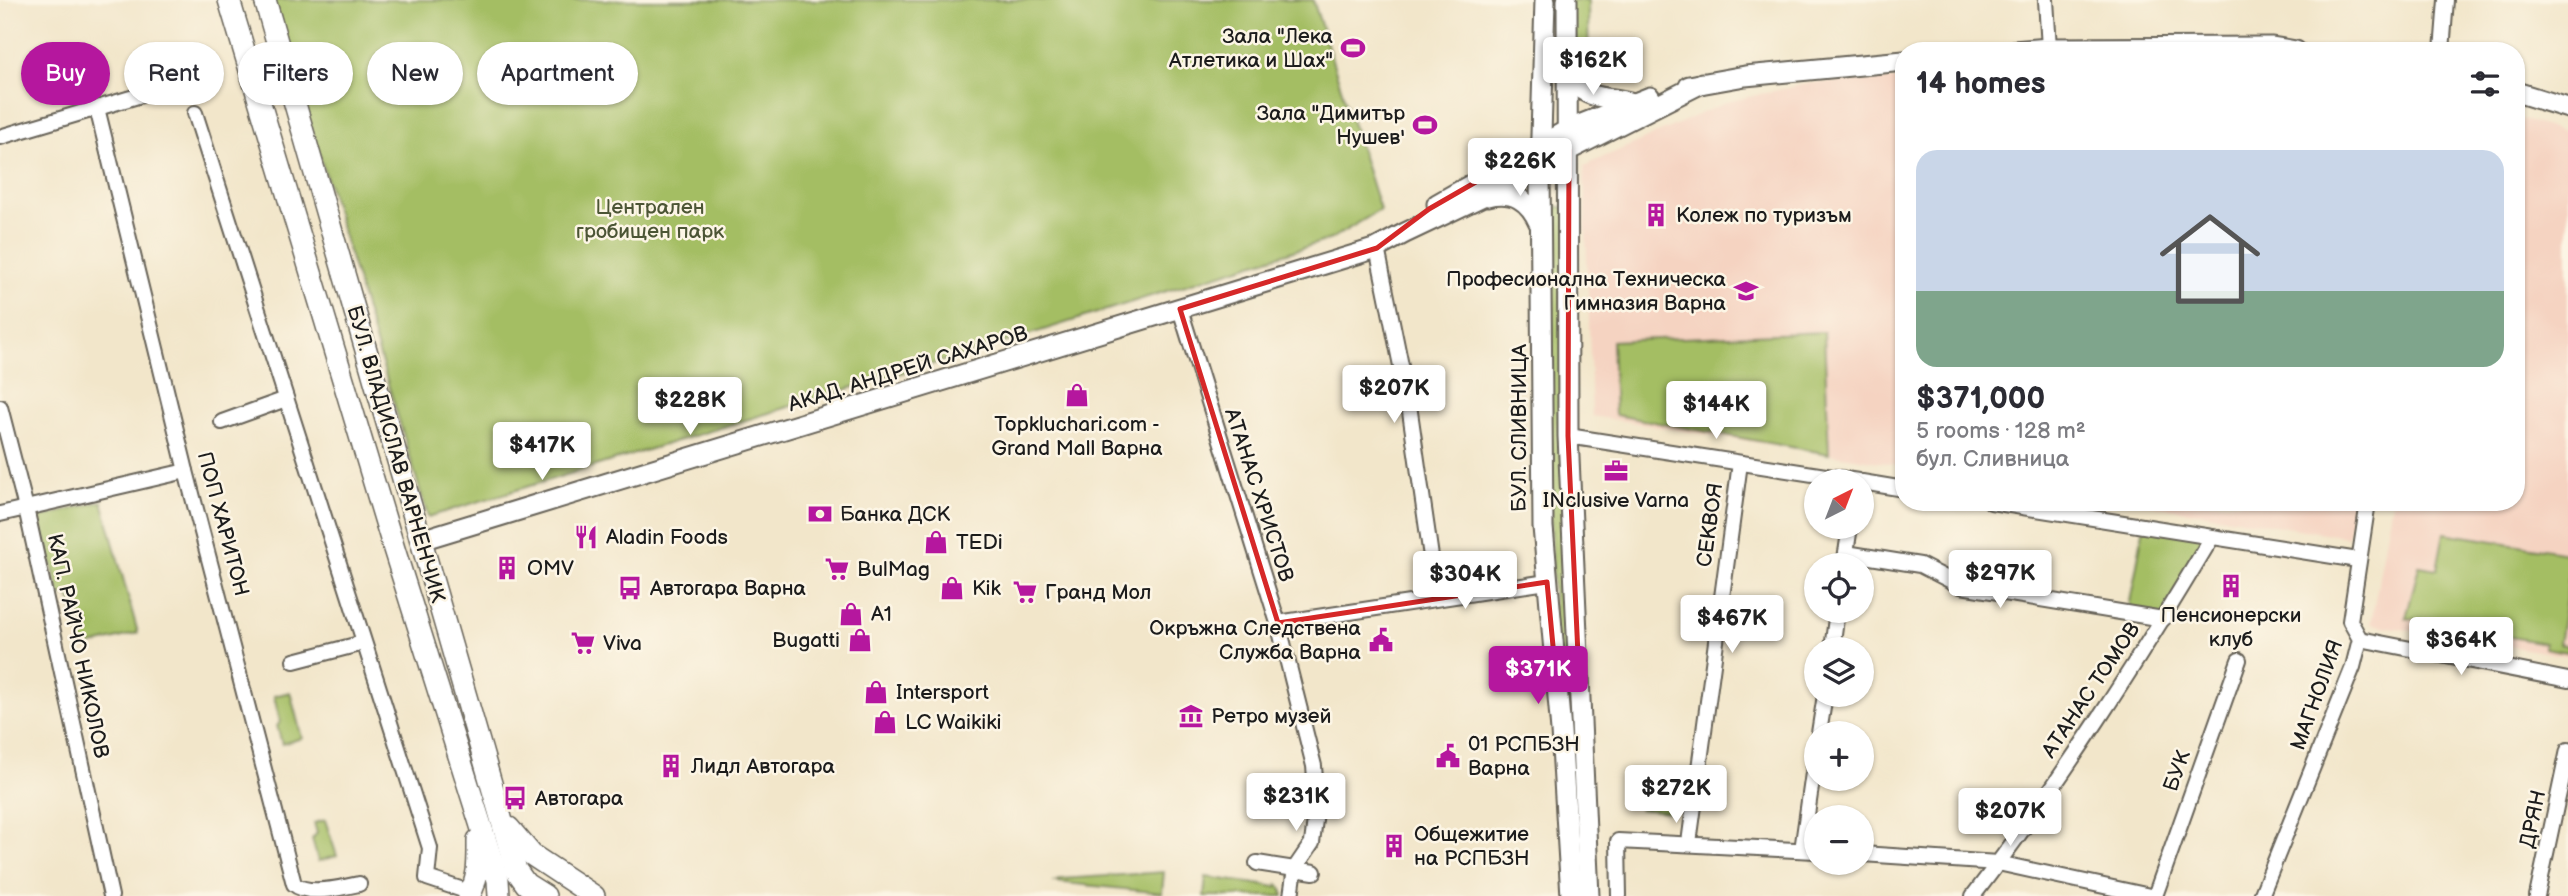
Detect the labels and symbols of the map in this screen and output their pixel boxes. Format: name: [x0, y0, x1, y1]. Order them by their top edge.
place label: Зала "Лека Атлетика и Шах": [1168, 24, 1334, 73]
sports icon: Зала "Лека Атлетика и Шах": [1339, 34, 1367, 62]
pin: $162K: [1544, 38, 1642, 97]
place label: Зала "Димитър Нушев': [1257, 101, 1405, 150]
sports icon: Зала "Димитър Нушев': [1411, 111, 1439, 139]
pin: $226K: [1471, 138, 1569, 198]
park label: Централен гробищен парк: [576, 195, 724, 244]
building icon: Колеж по туризъм: [1642, 201, 1670, 229]
place label: Колеж по туризъм: [1676, 203, 1852, 228]
place label: Професионална Техническа Гимназия Варна: [1446, 267, 1727, 316]
school or university icon: Професионална Техническа Гимназия Варна: [1732, 277, 1760, 305]
street label: БУЛ. ВЛАДИСЛАВ ВАРНЕНЧИК: [342, 303, 451, 606]
street label: АКАД. АНДРЕЙ САХАРОВ: [784, 321, 1031, 418]
street label: БУЛ. СЛИВНИЦА: [1507, 344, 1532, 512]
pin: $207K: [1345, 366, 1443, 425]
pin: $228K: [641, 378, 739, 437]
shop icon: Topkluchari.com - Grand Mall Варна: [1063, 381, 1091, 409]
pin: $144K: [1667, 382, 1765, 441]
street label: АТАНАС ХРИСТОВ: [1219, 404, 1299, 585]
place label: Topkluchari.com - Grand Mall Варна: [991, 412, 1163, 461]
pin: $417K: [493, 422, 591, 482]
street label: ПОП ХАРИТОН: [192, 449, 254, 599]
office icon: INclusive Varna: [1602, 457, 1630, 485]
north arrow: [1804, 469, 1874, 539]
street label: СЕКВОЯ: [1692, 481, 1728, 569]
place label: INclusive Varna: [1543, 488, 1689, 513]
bank icon: Банка ДСК: [806, 500, 834, 528]
place label: Банка ДСК: [840, 502, 951, 527]
restaurant icon: Aladin Foods: [572, 523, 600, 551]
place label: Aladin Foods: [606, 525, 728, 550]
shop icon: TEDi: [922, 528, 950, 556]
place label: TEDi: [956, 530, 1003, 555]
street label: КАП. РАЙЧО НИКОЛОВ: [42, 532, 114, 760]
pin: $297K: [1951, 550, 2049, 610]
pin: $304K: [1416, 552, 1514, 611]
building icon: OMV: [493, 554, 521, 582]
supermarket icon: BulMag: [823, 555, 851, 583]
place label: OMV: [527, 556, 574, 581]
place label: BulMag: [857, 557, 930, 582]
building icon: Пенсионерски клуб: [2217, 572, 2245, 600]
bus stop icon: Автогара Варна: [616, 574, 644, 602]
shop icon: Kik: [938, 574, 966, 602]
place label: Автогара Варна: [649, 576, 807, 601]
place label: Kik: [972, 576, 1001, 601]
supermarket icon: Гранд Мол: [1011, 578, 1039, 606]
place label: Гранд Мол: [1045, 580, 1151, 605]
pin: $467K: [1683, 596, 1781, 655]
shop icon: A1: [837, 600, 865, 628]
place label: A1: [871, 602, 892, 627]
place label: Пенсионерски клуб: [2161, 603, 2301, 652]
place label: Окръжна Следствена Служба Варна: [1149, 616, 1362, 665]
street label: АТАНАС ТОМОВ: [2036, 618, 2146, 763]
pin: $364K: [2412, 618, 2510, 677]
shop icon: Bugatti: [846, 626, 874, 654]
public building icon: Окръжна Следствена Служба Варна: [1367, 626, 1395, 654]
place label: Bugatti: [772, 628, 840, 653]
supermarket icon: Viva: [569, 629, 597, 657]
place label: Viva: [603, 631, 642, 656]
street label: МАГНОЛИЯ: [2285, 636, 2349, 754]
pin: $371K: [1489, 646, 1587, 706]
shop icon: Intersport: [862, 678, 890, 706]
place label: Intersport: [896, 680, 990, 705]
museum icon: Ретро музей: [1177, 702, 1205, 730]
place label: Ретро музей: [1211, 704, 1332, 729]
shop icon: LC Waikiki: [871, 708, 899, 736]
place label: LC Waikiki: [905, 710, 1001, 735]
place label: 01 РСПБЗН Варна: [1468, 732, 1580, 781]
public building icon: 01 РСПБЗН Варна: [1434, 742, 1462, 770]
street label: БУК: [2158, 747, 2196, 795]
building icon: Лидл Автогара: [657, 752, 685, 780]
place label: Лидл Автогара: [690, 754, 835, 779]
pin: $272K: [1627, 766, 1725, 825]
pin: $231K: [1247, 774, 1345, 833]
bus stop icon: Автогара: [501, 784, 529, 812]
place label: Автогара: [534, 786, 624, 811]
pin: $207K: [1961, 788, 2059, 848]
street label: ДРЯН: [2515, 788, 2551, 850]
place label: Общежитие на РСПБЗН: [1414, 822, 1530, 871]
building icon: Общежитие на РСПБЗН: [1380, 832, 1408, 860]

